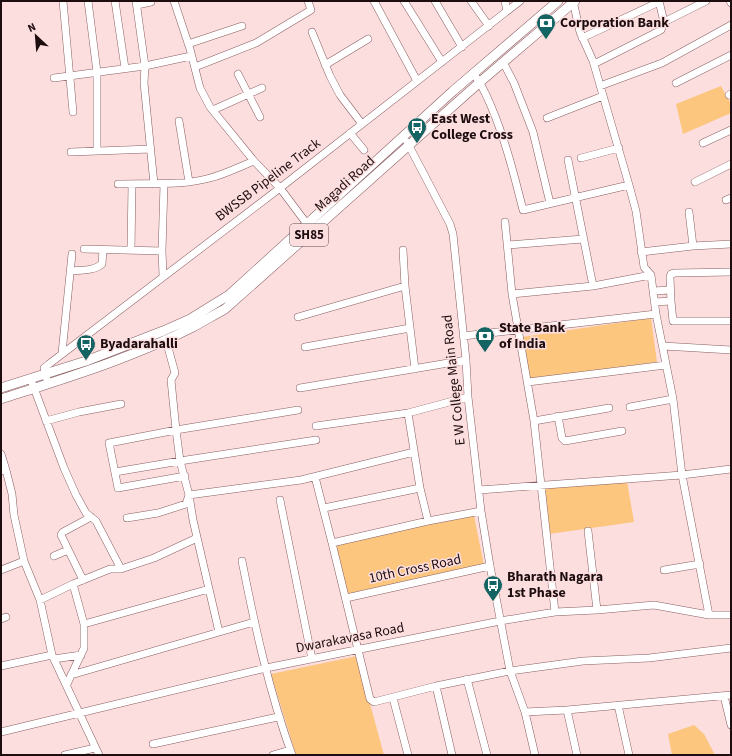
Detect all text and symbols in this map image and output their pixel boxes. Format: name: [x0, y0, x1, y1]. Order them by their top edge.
bank icon: Corporation Bank: [535, 12, 557, 40]
place label: Corporation Bank: [560, 13, 669, 33]
north arrow: [16, 16, 56, 56]
text: N: [25, 19, 38, 36]
place label: East West College Cross: [431, 109, 513, 145]
bus stop icon: East West College Cross: [406, 116, 428, 144]
street label: BWSSB Pipeline Track: [211, 134, 325, 226]
street label: Magadi Road: [310, 151, 380, 217]
road number: SH85: [290, 224, 328, 246]
street label: E W College Main Road: [437, 314, 471, 446]
place label: State Bank of India: [499, 318, 566, 354]
bank icon: State Bank of India: [474, 325, 496, 353]
bus stop icon: Byadarahalli: [75, 333, 97, 361]
place label: Byadarahalli: [100, 334, 178, 354]
street label: 10th Cross Road: [367, 549, 463, 589]
place label: Bharath Nagara 1st Phase: [507, 567, 603, 603]
bus stop icon: Bharath Nagara 1st Phase: [482, 574, 504, 602]
street label: Dwarakavasa Road: [294, 618, 406, 658]

